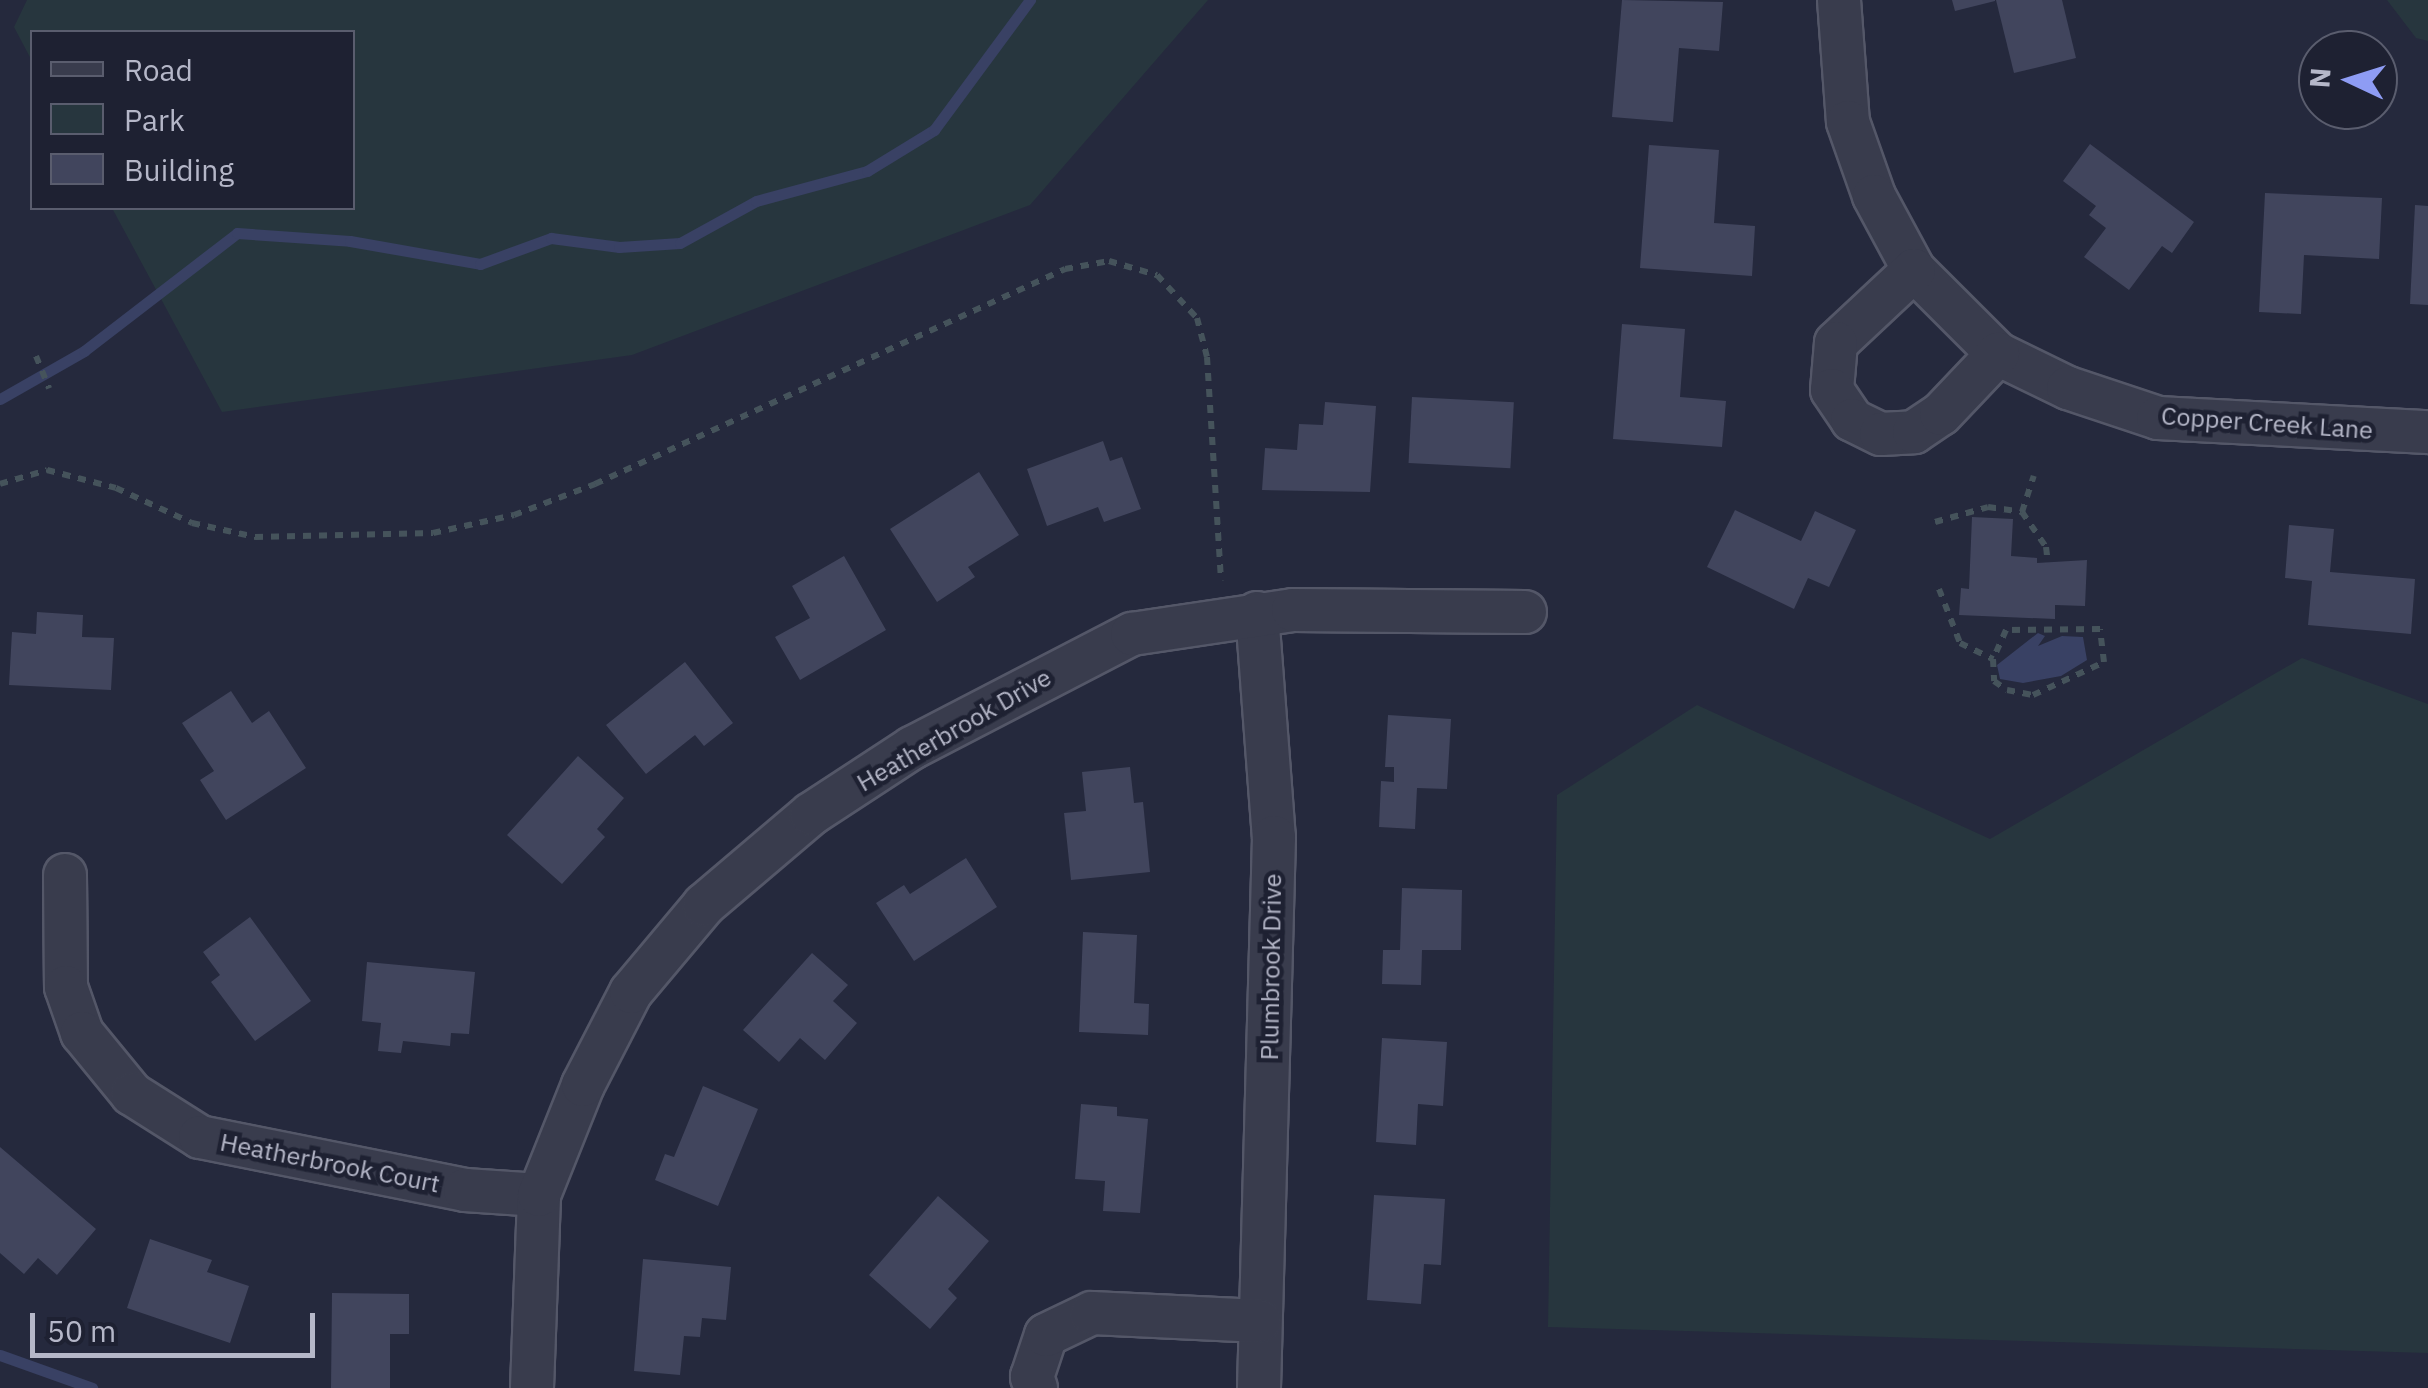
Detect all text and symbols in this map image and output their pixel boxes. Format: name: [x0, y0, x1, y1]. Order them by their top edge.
legend: [30, 30, 355, 210]
north arrow: [2298, 30, 2398, 130]
text: Road: [124, 50, 193, 89]
text: N: [2300, 67, 2339, 89]
text: Park: [124, 100, 185, 139]
text: Building: [124, 150, 234, 189]
street label: Copper Creek Lane: [2160, 401, 2374, 445]
street label: Heatherbrook Drive: [852, 662, 1056, 798]
street label: Plumbrook Drive: [1254, 873, 1288, 1061]
street label: Heatherbrook Court: [218, 1127, 442, 1199]
scale bar: [35, 1293, 320, 1355]
text: 50 m: [47, 1311, 116, 1350]

